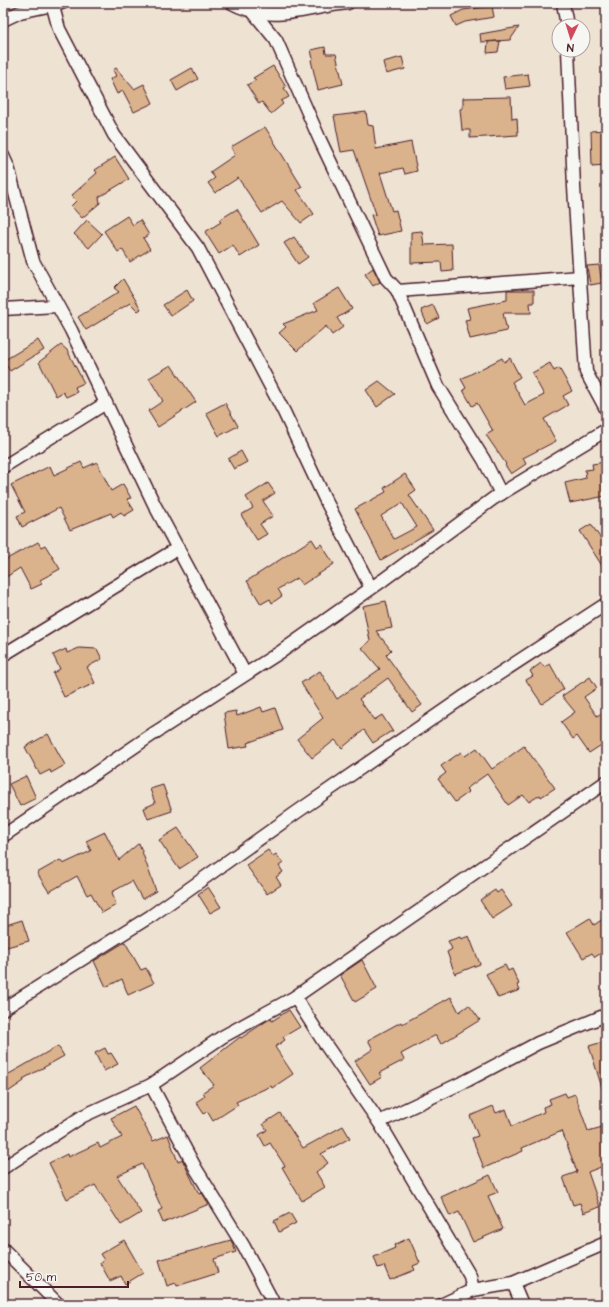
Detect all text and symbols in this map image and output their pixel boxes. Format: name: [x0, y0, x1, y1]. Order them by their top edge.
north arrow: [551, 18, 591, 58]
text: N: [566, 40, 574, 55]
scale bar: [20, 1263, 128, 1289]
text: 50 m: [26, 1269, 57, 1286]

